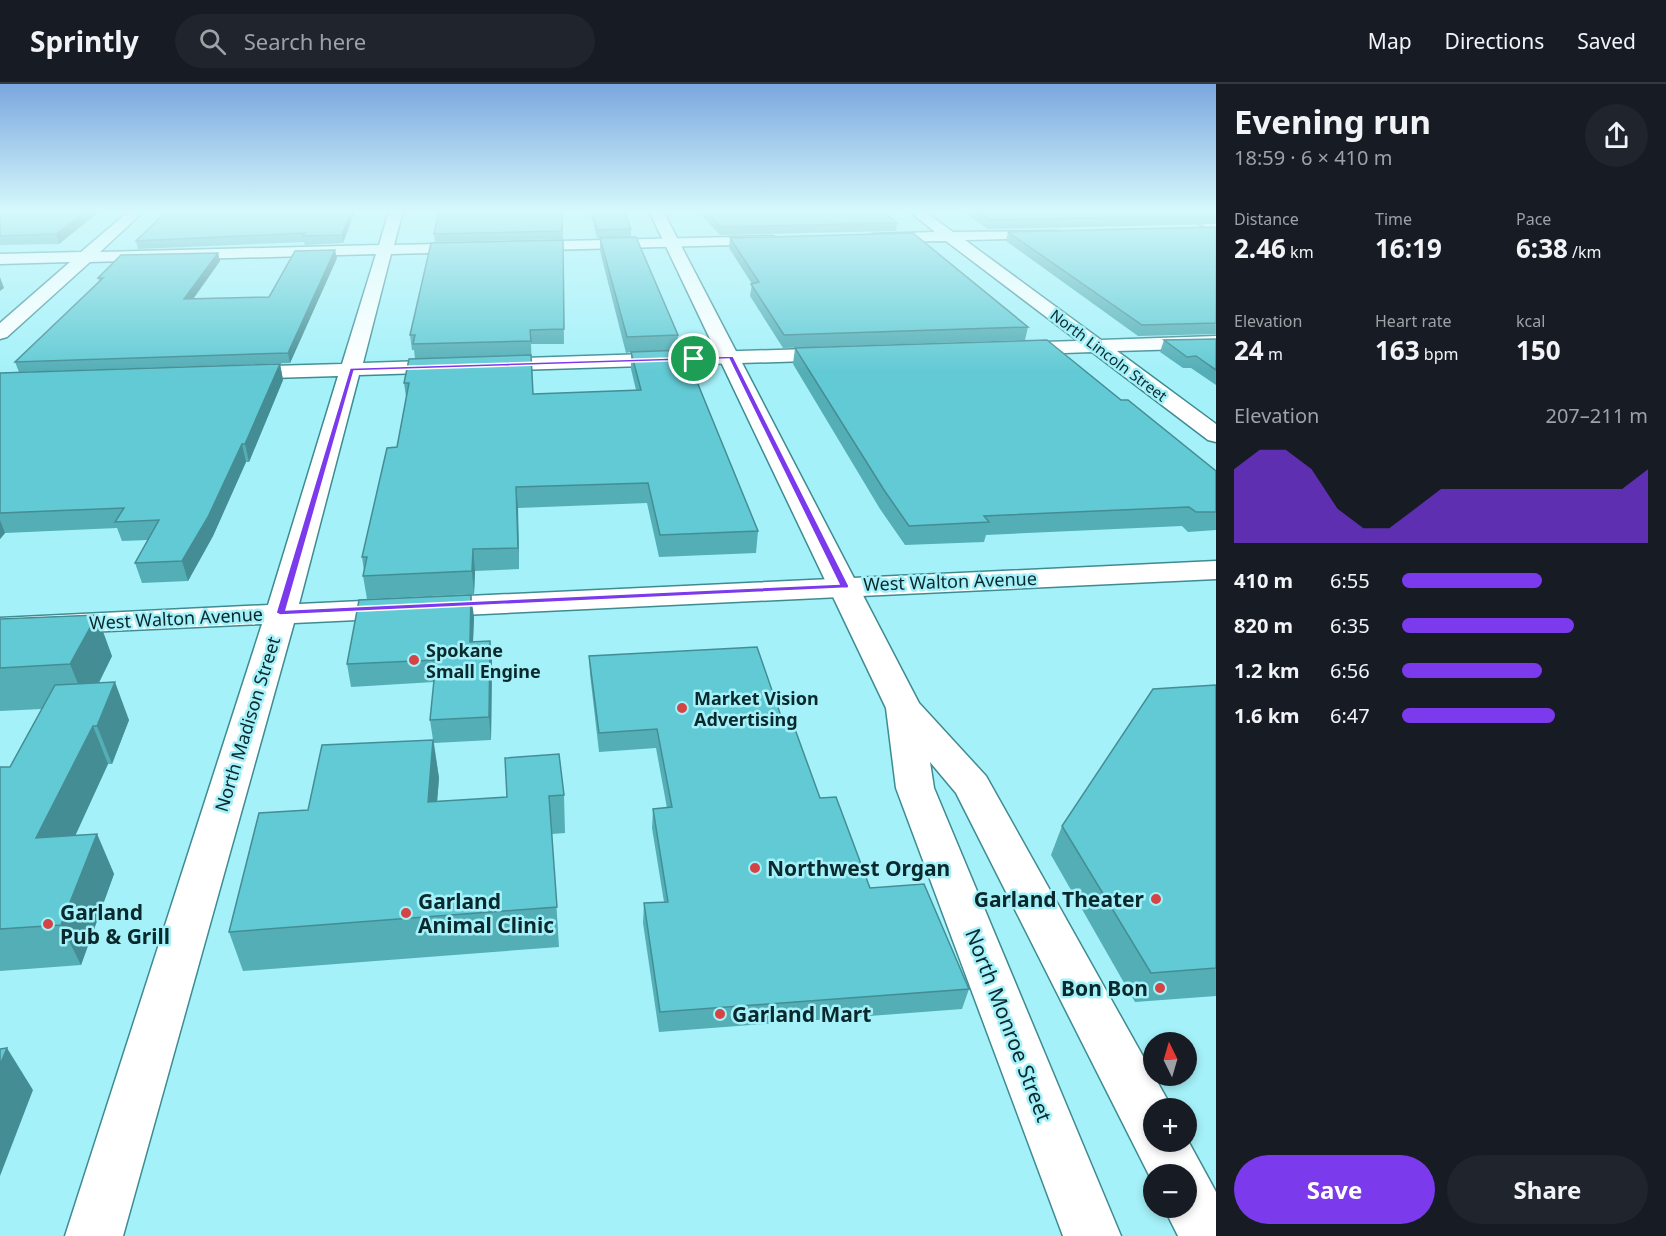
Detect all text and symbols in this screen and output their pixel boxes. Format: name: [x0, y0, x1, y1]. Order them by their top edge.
search box: [175, 14, 595, 68]
text: Sprintly: [30, 22, 139, 60]
icon: search: [196, 25, 229, 58]
text: Search here: [244, 26, 366, 56]
text: Map: [1368, 27, 1412, 55]
text: Directions: [1445, 27, 1544, 55]
text: Saved: [1577, 27, 1636, 55]
text: Evening run: [1234, 99, 1431, 144]
button: share: [1585, 104, 1648, 167]
text: 18:59 · 6 × 410 m: [1234, 144, 1392, 171]
text: Distance: [1234, 208, 1299, 230]
text: Time: [1375, 208, 1412, 230]
text: Pace: [1516, 208, 1551, 230]
text: 2.46: [1234, 230, 1286, 266]
text: 16:19: [1375, 230, 1442, 266]
text: 6:38: [1516, 230, 1568, 266]
text: km: [1286, 241, 1314, 263]
text: /km: [1568, 241, 1602, 263]
street label: North Lincoln Street: [1046, 304, 1172, 406]
text: Elevation: [1234, 310, 1302, 332]
text: Heart rate: [1375, 310, 1451, 332]
text: kcal: [1516, 310, 1545, 332]
text: 24: [1234, 332, 1264, 368]
text: 163: [1375, 332, 1420, 368]
text: 150: [1516, 332, 1561, 368]
pin: [668, 333, 719, 384]
icon: arrive: [677, 342, 710, 375]
text: m: [1264, 343, 1283, 365]
text: bpm: [1420, 343, 1458, 365]
text: Elevation: [1234, 402, 1319, 429]
text: 207–211 m: [1545, 402, 1648, 429]
street label: West Walton Avenue: [863, 566, 1037, 596]
text: 410 m: [1234, 567, 1293, 594]
text: 6:55: [1330, 567, 1370, 594]
street label: West Walton Avenue: [89, 601, 263, 635]
text: 820 m: [1234, 612, 1293, 639]
text: 6:35: [1330, 612, 1370, 639]
street label: North Madison Street: [209, 633, 285, 815]
place label: Spokane Small Engine: [426, 638, 541, 683]
marker: Spokane Small Engine: [407, 653, 421, 667]
text: 1.2 km: [1234, 657, 1300, 684]
text: 6:56: [1330, 657, 1370, 684]
place label: Market Vision Advertising: [694, 686, 819, 731]
marker: Market Vision Advertising: [675, 701, 689, 715]
text: 1.6 km: [1234, 702, 1300, 729]
text: 6:47: [1330, 702, 1370, 729]
place label: Northwest Organ: [767, 854, 950, 882]
marker: Northwest Organ: [748, 861, 762, 875]
place label: Garland Theater: [974, 885, 1145, 913]
place label: Garland Animal Clinic: [418, 887, 554, 939]
marker: Garland Theater: [1149, 892, 1163, 906]
place label: Garland Pub & Grill: [60, 898, 170, 950]
marker: Garland Animal Clinic: [399, 906, 413, 920]
marker: Garland Pub & Grill: [41, 917, 55, 931]
street label: North Monroe Street: [959, 924, 1059, 1126]
place label: Bon Bon: [1061, 974, 1148, 1002]
marker: Bon Bon: [1153, 981, 1167, 995]
place label: Garland Mart: [732, 1000, 871, 1028]
marker: Garland Mart: [713, 1007, 727, 1021]
north arrow: [1143, 1032, 1197, 1086]
map controls: [1143, 1032, 1197, 1218]
button: +: [1143, 1098, 1197, 1152]
button: Save: [1234, 1155, 1435, 1224]
button: Share: [1447, 1155, 1648, 1224]
button: −: [1143, 1164, 1197, 1218]

